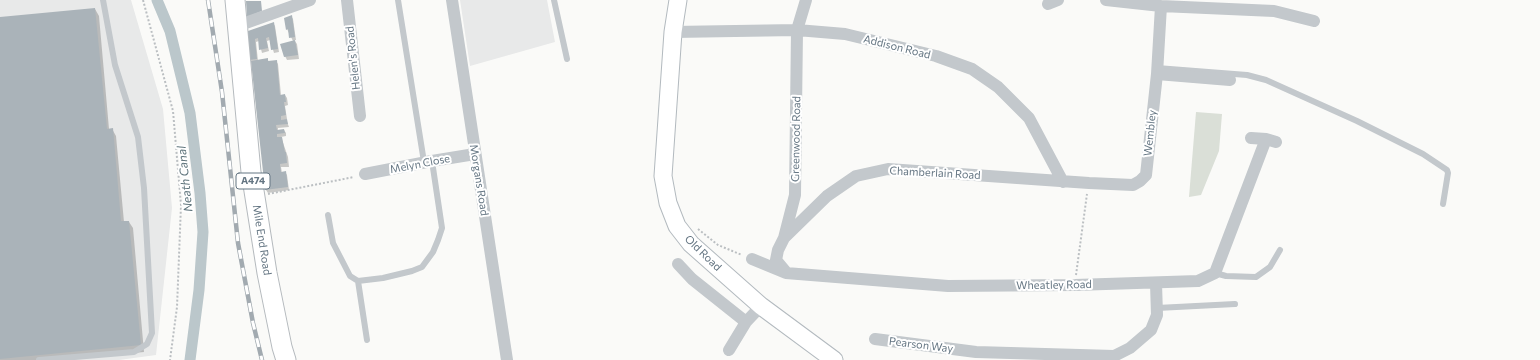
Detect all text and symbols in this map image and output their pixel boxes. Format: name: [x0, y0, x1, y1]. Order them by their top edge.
street label: Helen's Road: [343, 26, 363, 90]
street label: Addison Road: [862, 32, 932, 62]
street label: Greenwood Road: [789, 96, 803, 182]
street label: Wembley: [1141, 109, 1159, 157]
street label: Morgans Road: [467, 143, 491, 217]
water label: Neath Canal: [174, 145, 196, 213]
street label: Melyn Close: [389, 152, 451, 176]
street label: Chamberlain Road: [889, 164, 981, 182]
road number: A474: [236, 173, 270, 189]
street label: Mile End Road: [250, 204, 274, 276]
street label: Old Road: [682, 232, 724, 274]
street label: Wheatley Road: [1016, 278, 1092, 292]
street label: Pearson Way: [888, 335, 954, 355]

